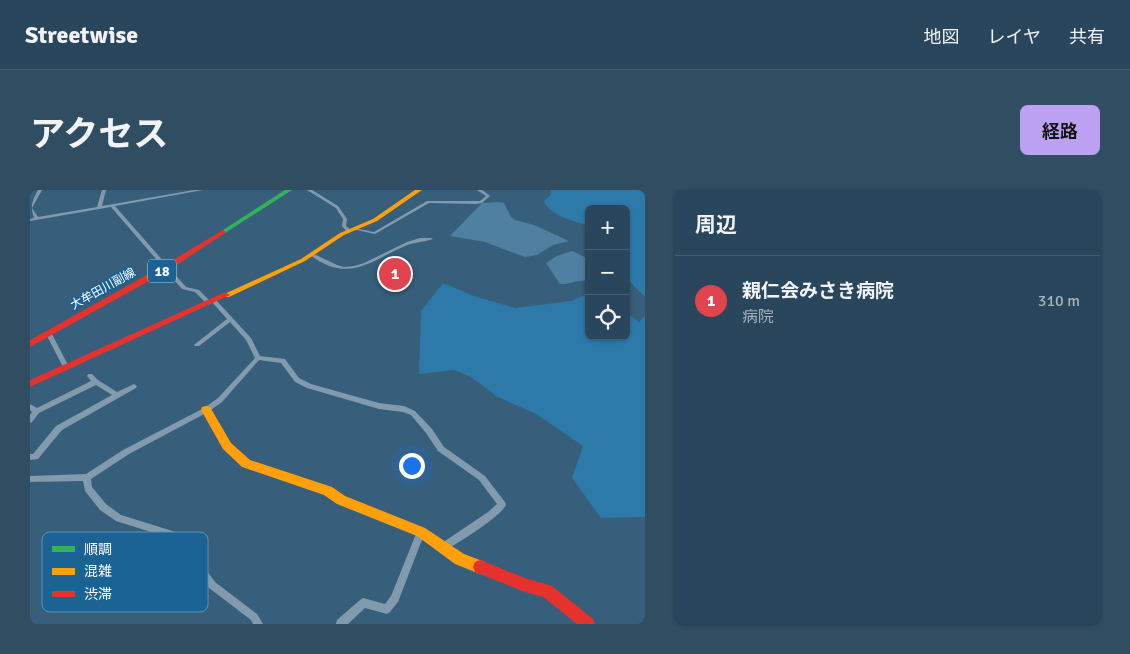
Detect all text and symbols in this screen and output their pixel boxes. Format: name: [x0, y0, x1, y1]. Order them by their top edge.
text: Streetwise: [25, 20, 138, 50]
text: 地図: [924, 26, 960, 48]
text: レイヤ: [988, 26, 1041, 48]
text: 共有: [1069, 26, 1105, 48]
button: 経路: [1020, 105, 1100, 155]
text: アクセス: [30, 113, 168, 156]
map controls: [585, 205, 630, 340]
button: +: [585, 205, 630, 250]
text: 周辺: [695, 212, 737, 238]
button: −: [585, 250, 630, 295]
pin: 1: [379, 255, 411, 293]
road number: 18: [148, 260, 176, 282]
street label: 大牟田川副線: [68, 265, 138, 313]
text: 親仁会みさき病院: [742, 279, 894, 303]
text: 1: [707, 291, 715, 311]
text: 310 m: [1038, 291, 1080, 311]
button: locate: [585, 295, 630, 340]
text: 病院: [742, 307, 774, 327]
your location: [399, 453, 425, 479]
legend: [42, 532, 208, 612]
text: 順調: [84, 541, 112, 558]
text: 混雑: [84, 563, 112, 580]
text: 渋滞: [84, 586, 112, 603]

